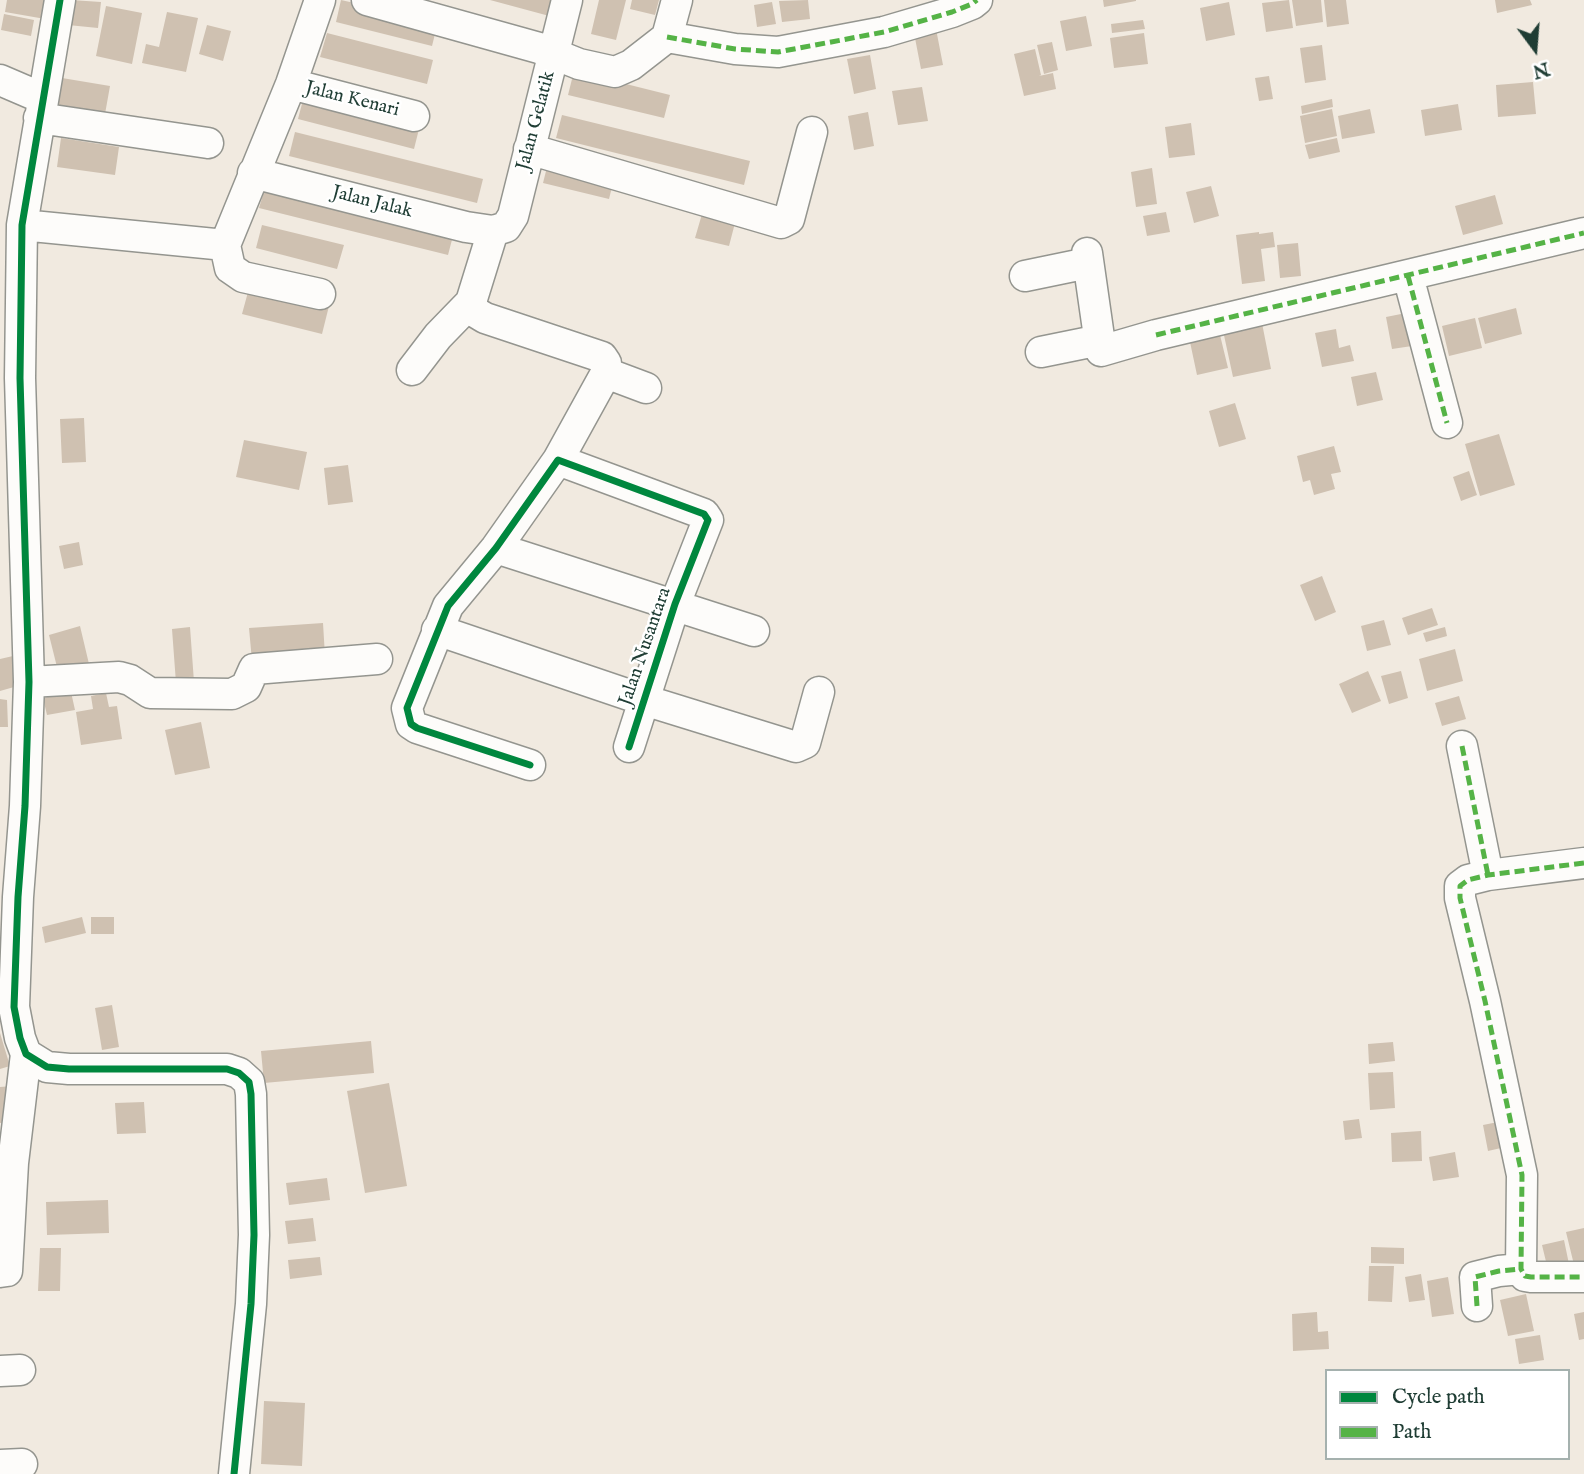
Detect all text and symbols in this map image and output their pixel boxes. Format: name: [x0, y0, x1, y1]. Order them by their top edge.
north arrow: [1500, 14, 1570, 84]
text: N: [1530, 55, 1552, 83]
street label: Jalan Gelatik: [513, 69, 561, 173]
street label: Jalan Kenari: [303, 77, 401, 123]
street label: Jalan Jalak: [329, 182, 415, 224]
street label: Jalan Nusantara: [615, 585, 677, 709]
legend: [1325, 1369, 1570, 1460]
text: Cycle path: [1392, 1384, 1485, 1411]
text: Path: [1392, 1419, 1431, 1446]

